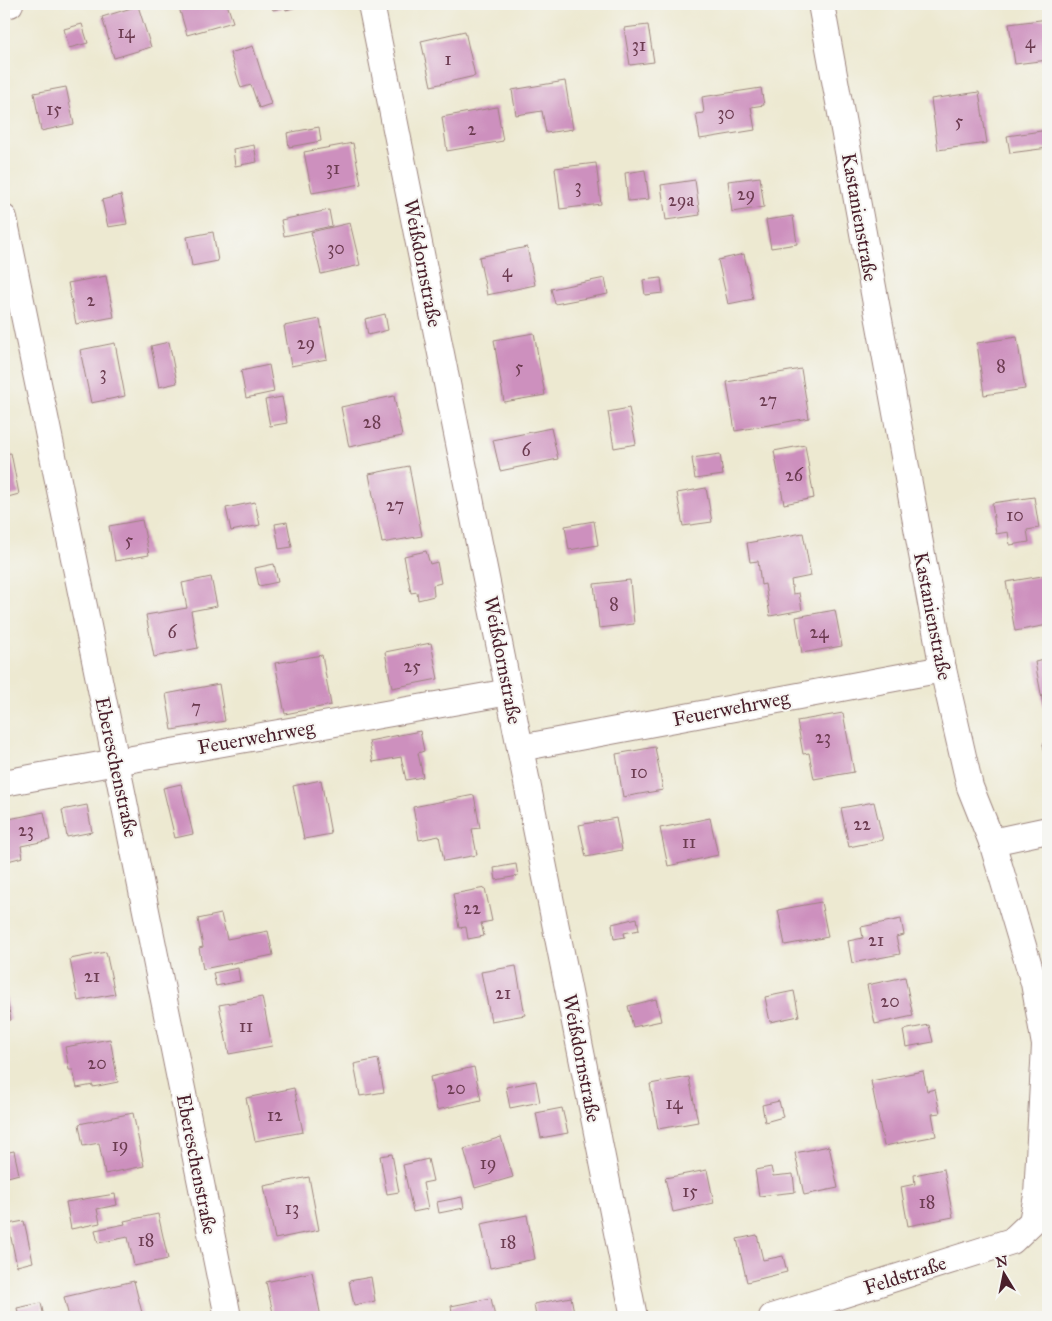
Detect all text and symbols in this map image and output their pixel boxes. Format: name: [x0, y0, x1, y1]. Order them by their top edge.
house number: 14: [117, 21, 136, 43]
house number: 4: [1025, 31, 1036, 53]
house number: 31: [632, 34, 646, 56]
house number: 1: [444, 48, 452, 70]
house number: 15: [46, 98, 62, 120]
house number: 30: [717, 102, 735, 124]
house number: 5: [955, 110, 964, 132]
house number: 2: [468, 118, 477, 140]
street label: Kastanienstraße: [837, 151, 883, 283]
house number: 31: [326, 157, 340, 179]
house number: 3: [574, 175, 582, 197]
house number: 29: [737, 183, 755, 205]
house number: 29a: [668, 189, 694, 211]
street label: Weißdornstraße: [399, 197, 447, 329]
house number: 30: [327, 237, 345, 259]
house number: 4: [502, 260, 513, 282]
house number: 2: [87, 289, 96, 311]
house number: 29: [297, 332, 315, 354]
house number: 8: [996, 355, 1006, 377]
house number: 5: [515, 356, 524, 378]
house number: 3: [99, 362, 107, 384]
house number: 27: [759, 389, 777, 411]
house number: 28: [363, 411, 381, 433]
house number: 6: [521, 439, 531, 461]
house number: 26: [785, 464, 804, 486]
house number: 27: [386, 494, 404, 516]
house number: 10: [1006, 504, 1024, 526]
house number: 5: [125, 529, 134, 551]
street label: Kastanienstraße: [909, 550, 957, 682]
house number: 8: [609, 593, 619, 615]
street label: Weißdornstraße: [479, 594, 527, 726]
house number: 6: [167, 621, 177, 643]
house number: 24: [810, 621, 829, 643]
house number: 25: [403, 655, 421, 677]
street label: Feuerwehrweg: [671, 685, 792, 732]
street label: Ebereschenstraße: [90, 695, 144, 839]
house number: 7: [191, 696, 201, 718]
street label: Feuerwehrweg: [196, 715, 317, 760]
house number: 23: [815, 726, 831, 748]
house number: 10: [630, 761, 648, 783]
house number: 22: [853, 813, 871, 835]
house number: 23: [18, 819, 34, 841]
house number: 11: [682, 831, 696, 853]
house number: 22: [463, 897, 481, 919]
house number: 21: [868, 929, 884, 951]
house number: 21: [84, 965, 100, 987]
house number: 21: [495, 982, 511, 1004]
house number: 20: [880, 990, 900, 1012]
street label: Weißdornstraße: [558, 992, 606, 1124]
house number: 11: [239, 1015, 253, 1037]
house number: 20: [87, 1052, 107, 1074]
house number: 20: [446, 1077, 466, 1099]
street label: Ebereschenstraße: [172, 1092, 222, 1236]
house number: 14: [665, 1092, 684, 1114]
house number: 12: [267, 1104, 283, 1126]
house number: 19: [112, 1134, 128, 1156]
house number: 19: [480, 1152, 496, 1174]
house number: 15: [682, 1180, 698, 1202]
house number: 18: [919, 1191, 935, 1213]
house number: 13: [285, 1197, 299, 1219]
house number: 18: [138, 1229, 154, 1251]
house number: 18: [500, 1231, 516, 1253]
north arrow: [980, 1248, 1030, 1298]
street label: Feldstraße: [861, 1250, 949, 1300]
text: N: [995, 1252, 1009, 1271]

